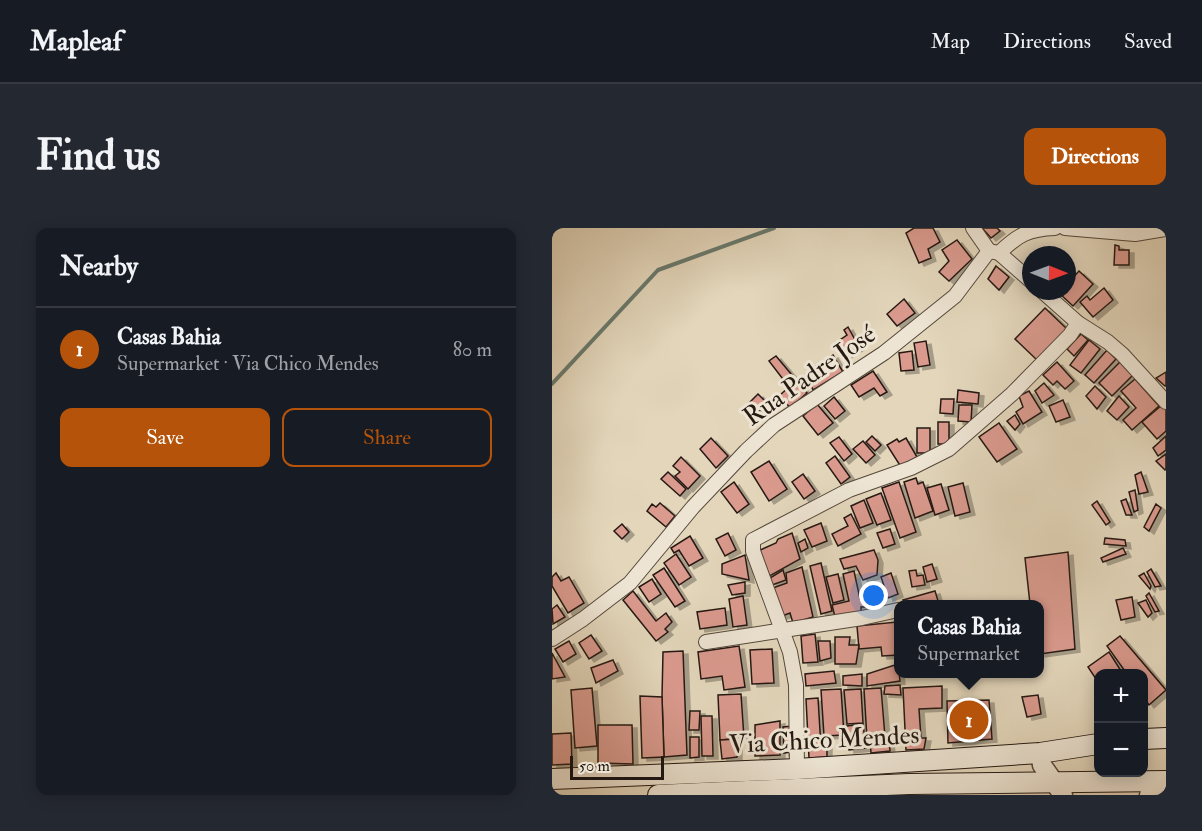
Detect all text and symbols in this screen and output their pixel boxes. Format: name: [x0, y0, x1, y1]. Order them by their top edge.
text: Mapleaf: [30, 24, 122, 59]
text: Map: [930, 28, 970, 55]
text: Directions: [1003, 28, 1091, 55]
text: Saved: [1124, 28, 1172, 55]
button: Directions: [1024, 128, 1166, 185]
text: Find us: [36, 130, 160, 182]
north arrow: [1022, 246, 1076, 300]
text: Nearby: [60, 251, 138, 283]
street label: Rua Padre José: [737, 318, 882, 433]
text: Casas Bahia: [117, 323, 221, 351]
text: 1: [76, 337, 83, 362]
text: 80 m: [453, 337, 492, 362]
text: Supermarket · Via Chico Mendes: [117, 351, 379, 376]
button: Save: [60, 408, 270, 467]
button: Share: [282, 408, 492, 467]
your location: [859, 581, 888, 610]
popup: [894, 600, 1044, 678]
text: Casas Bahia: [917, 613, 1021, 641]
text: Supermarket: [917, 641, 1020, 666]
map controls: [1094, 669, 1148, 777]
button: +: [1094, 669, 1148, 723]
pin: 1: [950, 698, 988, 742]
street label: Via Chico Mendes: [728, 719, 920, 761]
button: −: [1094, 723, 1148, 777]
scale bar: [570, 753, 664, 780]
text: 50 m: [579, 756, 610, 776]

